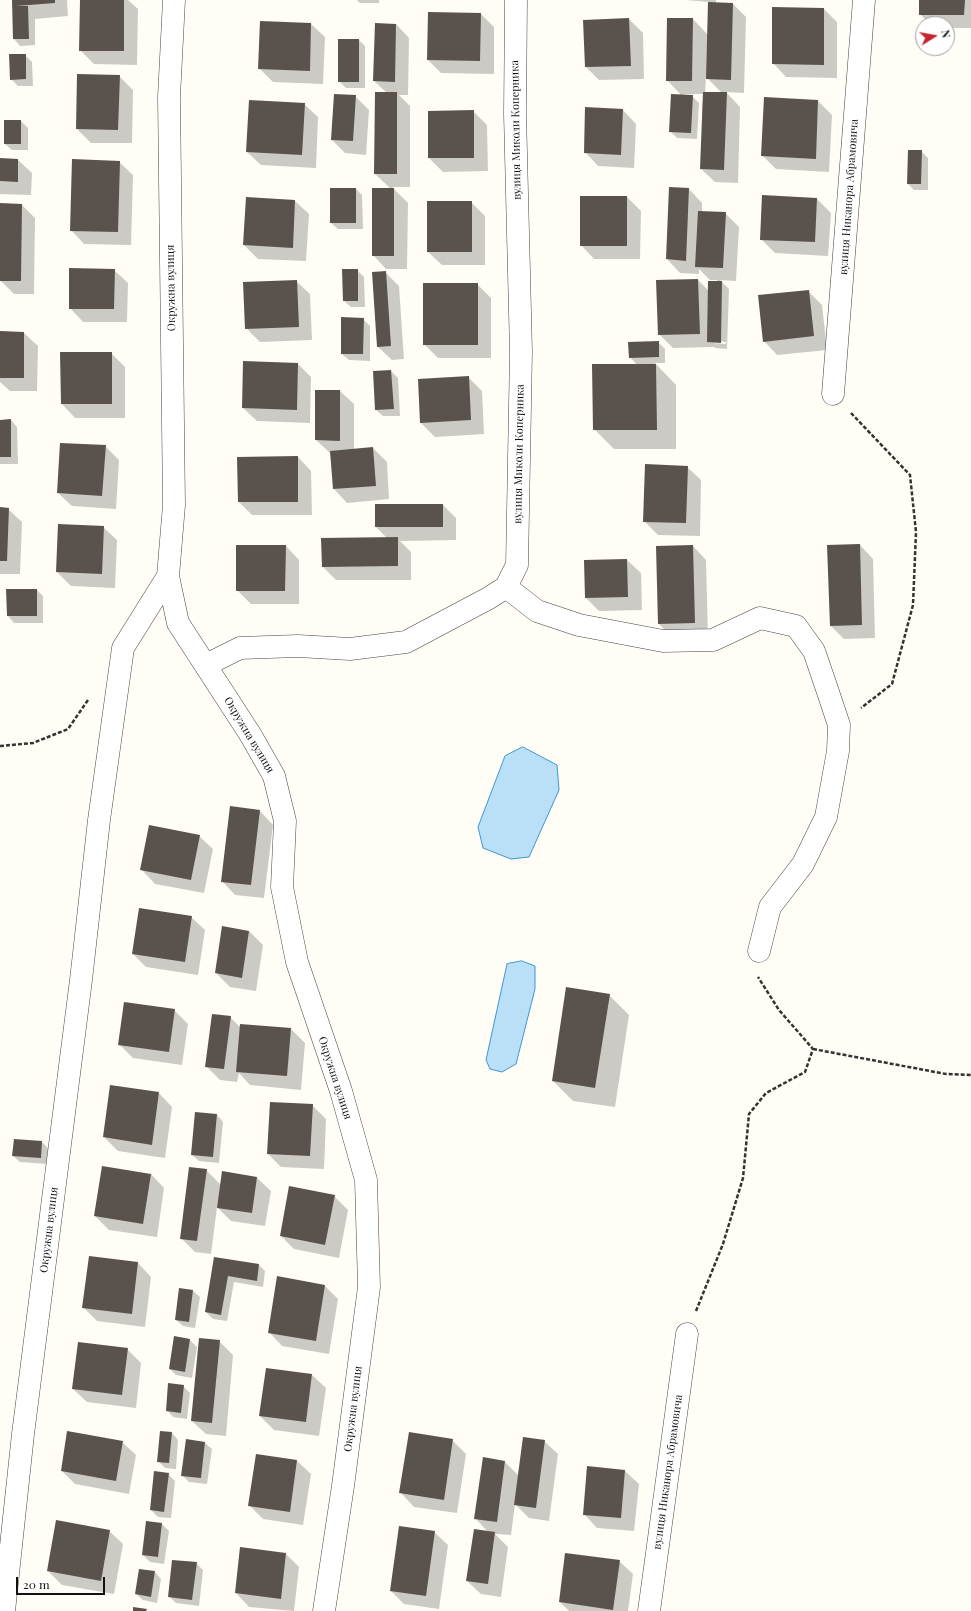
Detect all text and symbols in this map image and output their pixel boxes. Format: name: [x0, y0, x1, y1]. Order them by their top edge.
north arrow: [915, 16, 955, 56]
text: N: [938, 28, 954, 39]
street label: вулиця Миколи Коперника: [508, 60, 524, 200]
street label: вулиця Никанора Абрамовича: [837, 119, 861, 275]
street label: Окружна вулиця: [164, 245, 178, 331]
street label: вулиця Миколи Коперника: [511, 384, 527, 524]
street label: Окружна вулиця: [221, 695, 277, 775]
street label: Окружна вулиця: [315, 1035, 355, 1121]
street label: Окружна вулиця: [37, 1186, 61, 1274]
street label: Окружна вулиця: [341, 1365, 365, 1453]
street label: вулиця Никанора Абрамовича: [651, 1394, 685, 1550]
scale bar: [18, 1569, 107, 1595]
text: 20 m: [23, 1576, 50, 1592]

